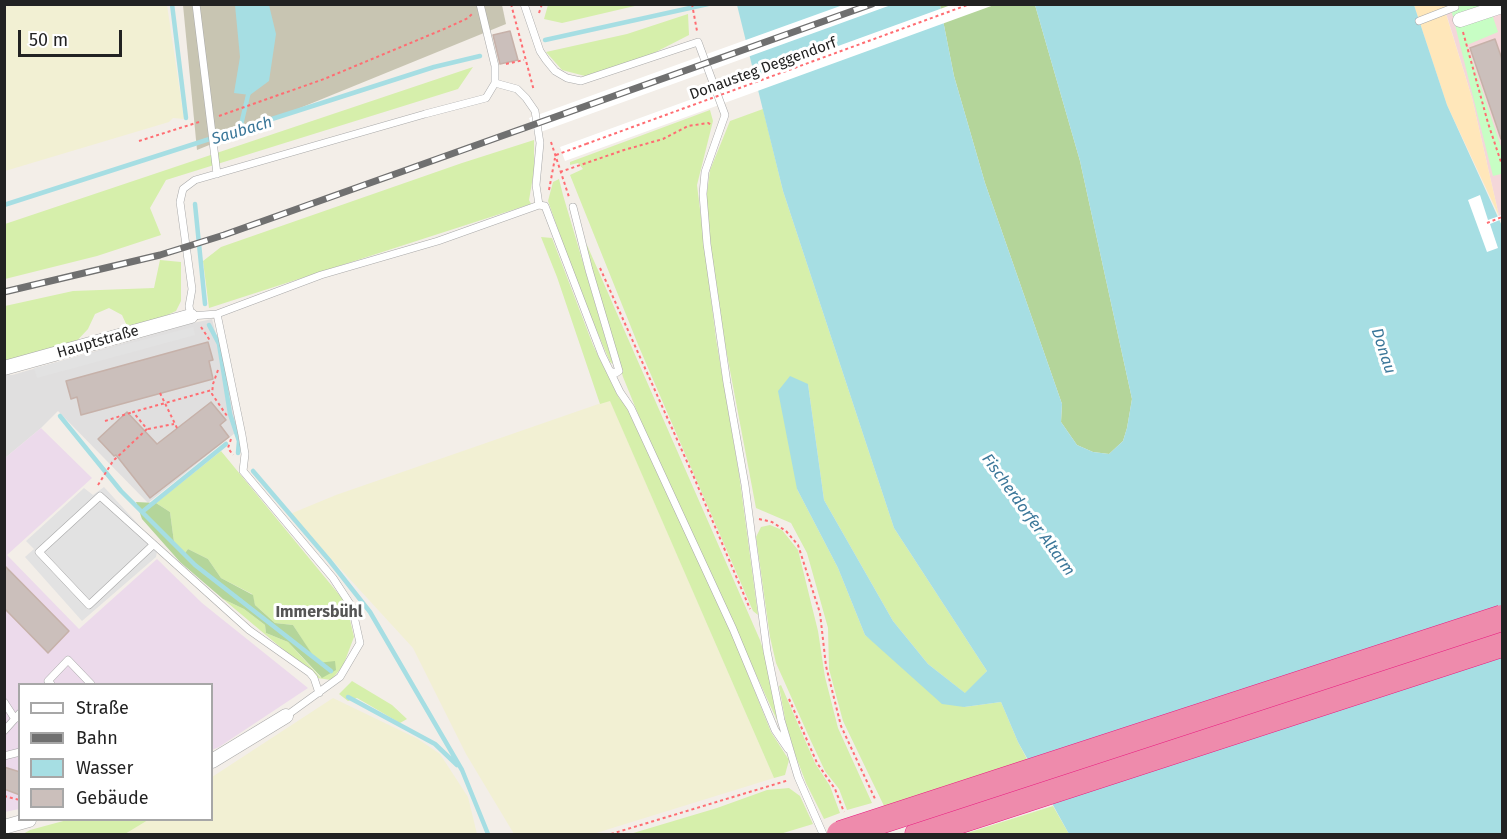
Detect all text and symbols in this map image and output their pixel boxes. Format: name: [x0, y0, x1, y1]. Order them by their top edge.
scale bar: [21, 18, 124, 56]
text: 50 m: [29, 29, 68, 51]
street label: Donausteg Deggendorf: [687, 34, 839, 104]
water label: Saubach: [209, 113, 275, 149]
street label: Hauptstraße: [55, 322, 141, 362]
water label: Donau: [1367, 326, 1399, 376]
water label: Fischerdorfer Altarm: [977, 450, 1079, 580]
district label: Immersbühl: [275, 603, 363, 623]
legend: [18, 683, 213, 821]
text: Straße: [76, 697, 129, 719]
text: Bahn: [76, 727, 118, 749]
text: Wasser: [76, 757, 133, 779]
text: Gebäude: [76, 787, 149, 809]

